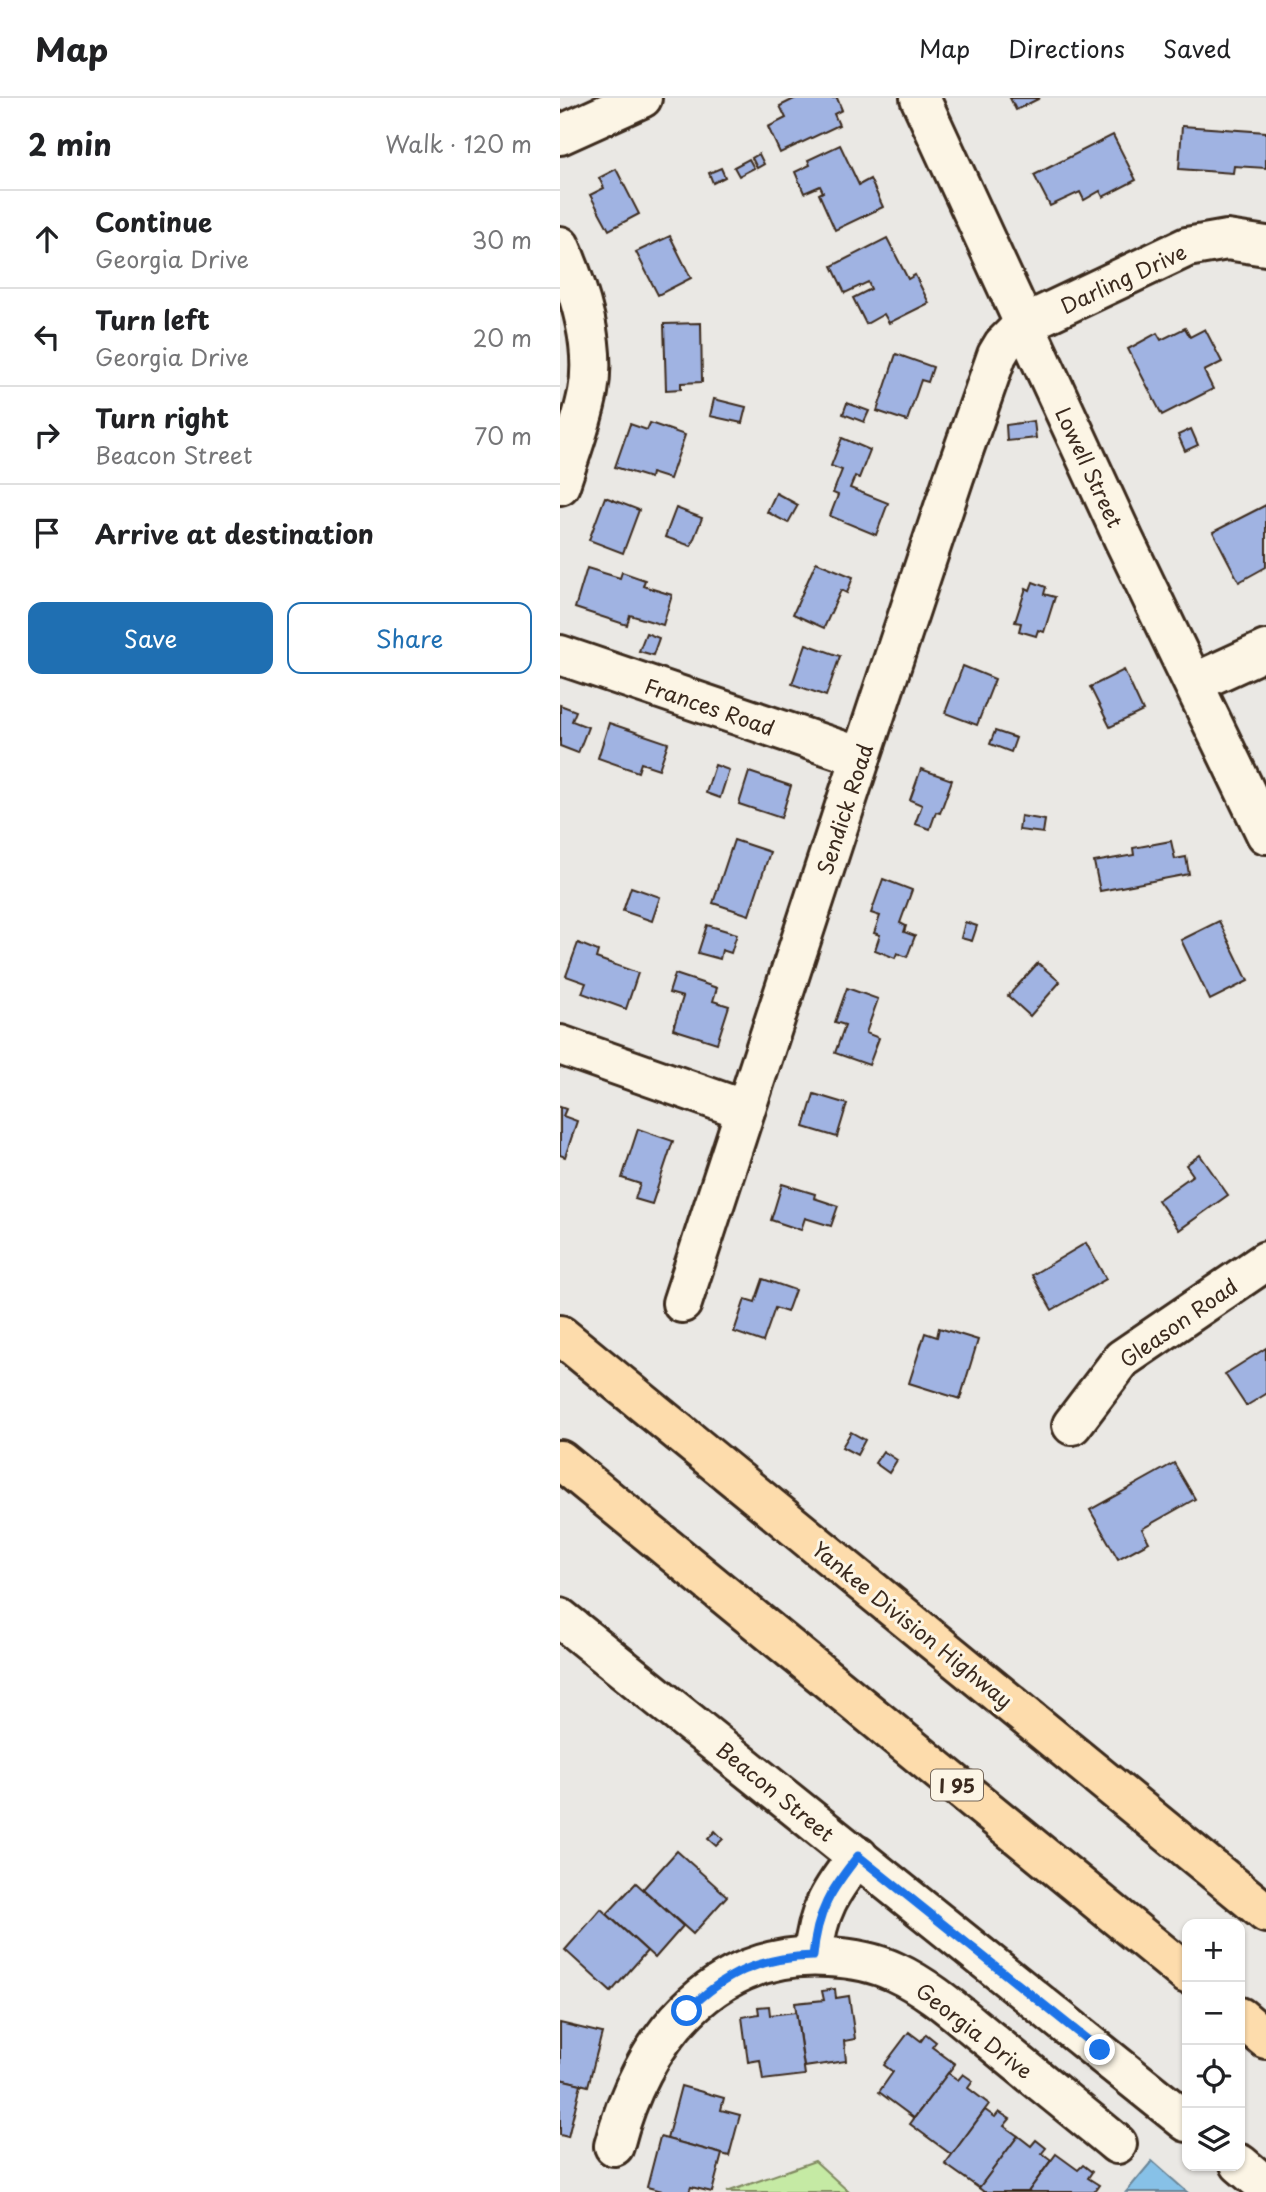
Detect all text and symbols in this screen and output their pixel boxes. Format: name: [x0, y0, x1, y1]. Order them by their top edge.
text: Map: [35, 23, 108, 73]
text: Map: [919, 30, 970, 66]
text: Directions: [1008, 30, 1125, 66]
text: Saved: [1163, 30, 1231, 66]
text: 2 min: [28, 121, 112, 166]
text: Walk · 120 m: [385, 126, 532, 161]
text: Continue: [95, 202, 212, 241]
icon: ahead: [28, 220, 66, 258]
text: 30 m: [471, 222, 532, 257]
street label: Darling Drive: [1055, 235, 1191, 321]
text: Georgia Drive: [95, 241, 249, 276]
text: Turn left: [95, 300, 210, 339]
icon: left: [28, 318, 66, 356]
text: 20 m: [473, 320, 532, 355]
text: Georgia Drive: [95, 339, 249, 374]
text: Turn right: [95, 398, 229, 437]
street label: Lowell Street: [1048, 401, 1132, 533]
icon: right: [28, 416, 66, 454]
text: 70 m: [474, 418, 532, 453]
text: Beacon Street: [95, 437, 252, 472]
icon: arrive: [28, 514, 66, 552]
text: Arrive at destination: [95, 514, 374, 553]
button: Save: [28, 602, 273, 674]
button: Share: [287, 602, 532, 674]
street label: Frances Road: [641, 669, 779, 743]
street label: Sendick Road: [808, 739, 880, 879]
street label: Gleason Road: [1112, 1269, 1244, 1375]
street label: Yankee Division Highway: [806, 1533, 1020, 1715]
street label: Beacon Street: [710, 1733, 842, 1849]
road number: I 95: [931, 1770, 983, 1800]
map controls: [1182, 1919, 1245, 2171]
button: +: [1182, 1919, 1245, 1982]
street label: Georgia Drive: [910, 1974, 1040, 2086]
button: −: [1182, 1982, 1245, 2045]
route start: [671, 1995, 702, 2026]
route end: [1084, 2034, 1115, 2065]
button: locate: [1182, 2045, 1245, 2108]
button: layers: [1182, 2108, 1245, 2171]

